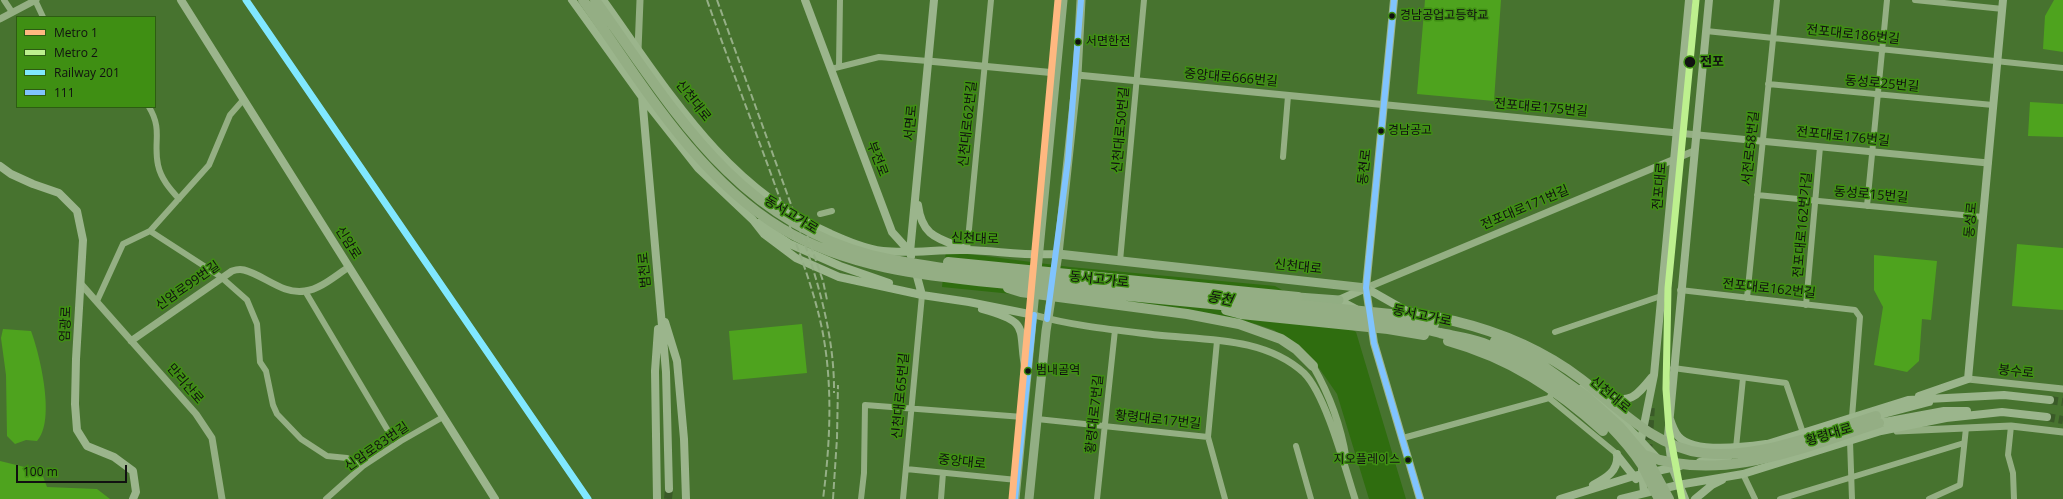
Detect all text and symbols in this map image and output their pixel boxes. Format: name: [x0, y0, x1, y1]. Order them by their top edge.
place label: 경남공업고등학교: [1400, 9, 1488, 23]
marker: 경남공업고등학교: [1387, 11, 1397, 21]
legend: [16, 16, 156, 108]
street label: 전포대로186번길: [1805, 22, 1901, 48]
text: Metro 1: [54, 24, 98, 41]
place label: 서면한전: [1086, 35, 1130, 49]
marker: 서면한전: [1073, 37, 1083, 47]
text: Metro 2: [54, 44, 98, 61]
place label: 전포: [1700, 54, 1724, 70]
marker: 전포: [1683, 55, 1697, 69]
text: Railway 201: [54, 64, 120, 81]
street label: 중앙대로666번길: [1183, 66, 1279, 90]
street label: 동성로25번길: [1844, 73, 1920, 95]
street label: 신천대로: [672, 77, 714, 125]
street label: 신천대로62번길: [956, 80, 980, 168]
text: 111: [54, 84, 75, 101]
street label: 신천대로50번길: [1109, 86, 1133, 174]
street label: 전포대로175번길: [1493, 96, 1589, 120]
street label: 서면로: [902, 104, 920, 142]
street label: 서전로58번길: [1739, 110, 1763, 186]
place label: 경남공고: [1388, 124, 1432, 138]
street label: 전포대로176번길: [1795, 124, 1891, 150]
marker: 경남공고: [1376, 126, 1386, 136]
street label: 부전로: [863, 139, 891, 179]
street label: 동천로: [1355, 148, 1375, 186]
street label: 전포대로: [1650, 161, 1670, 211]
street label: 전포대로162번가길: [1791, 172, 1815, 278]
street label: 전포대로171번길: [1479, 182, 1571, 234]
street label: 동성로15번길: [1833, 184, 1909, 206]
street label: 동서고가로: [761, 193, 821, 237]
street label: 동성로: [1962, 201, 1980, 239]
street label: 신암로: [332, 224, 364, 262]
street label: 신천대로: [951, 230, 999, 248]
street label: 범천로: [636, 251, 654, 289]
street label: 신천대로: [1273, 257, 1323, 277]
street label: 신암로99번길: [153, 258, 223, 314]
street label: 동서고가로: [1068, 269, 1130, 291]
street label: 전포대로162번길: [1721, 276, 1817, 302]
water label: 동천: [1206, 288, 1234, 310]
street label: 동서고가로: [1391, 302, 1453, 330]
street label: 엄광로: [57, 306, 75, 342]
street label: 신천대로65번길: [889, 352, 913, 440]
street label: 만리산로: [163, 361, 207, 407]
street label: 봉수로: [1997, 362, 2035, 382]
place label: 범내골역: [1036, 364, 1080, 378]
marker: 범내골역: [1023, 366, 1033, 376]
street label: 황령대로7번길: [1083, 374, 1107, 454]
street label: 신천대로: [1587, 374, 1633, 416]
street label: 황령대로17번길: [1114, 408, 1202, 432]
street label: 신암로83번길: [342, 419, 412, 475]
street label: 황령대로: [1804, 421, 1854, 449]
street label: 중앙대로: [937, 452, 987, 472]
place label: 지오플레이스: [1334, 453, 1400, 467]
marker: 지오플레이스: [1403, 455, 1413, 465]
scale bar: [18, 457, 129, 483]
text: 100 m: [23, 463, 58, 480]

